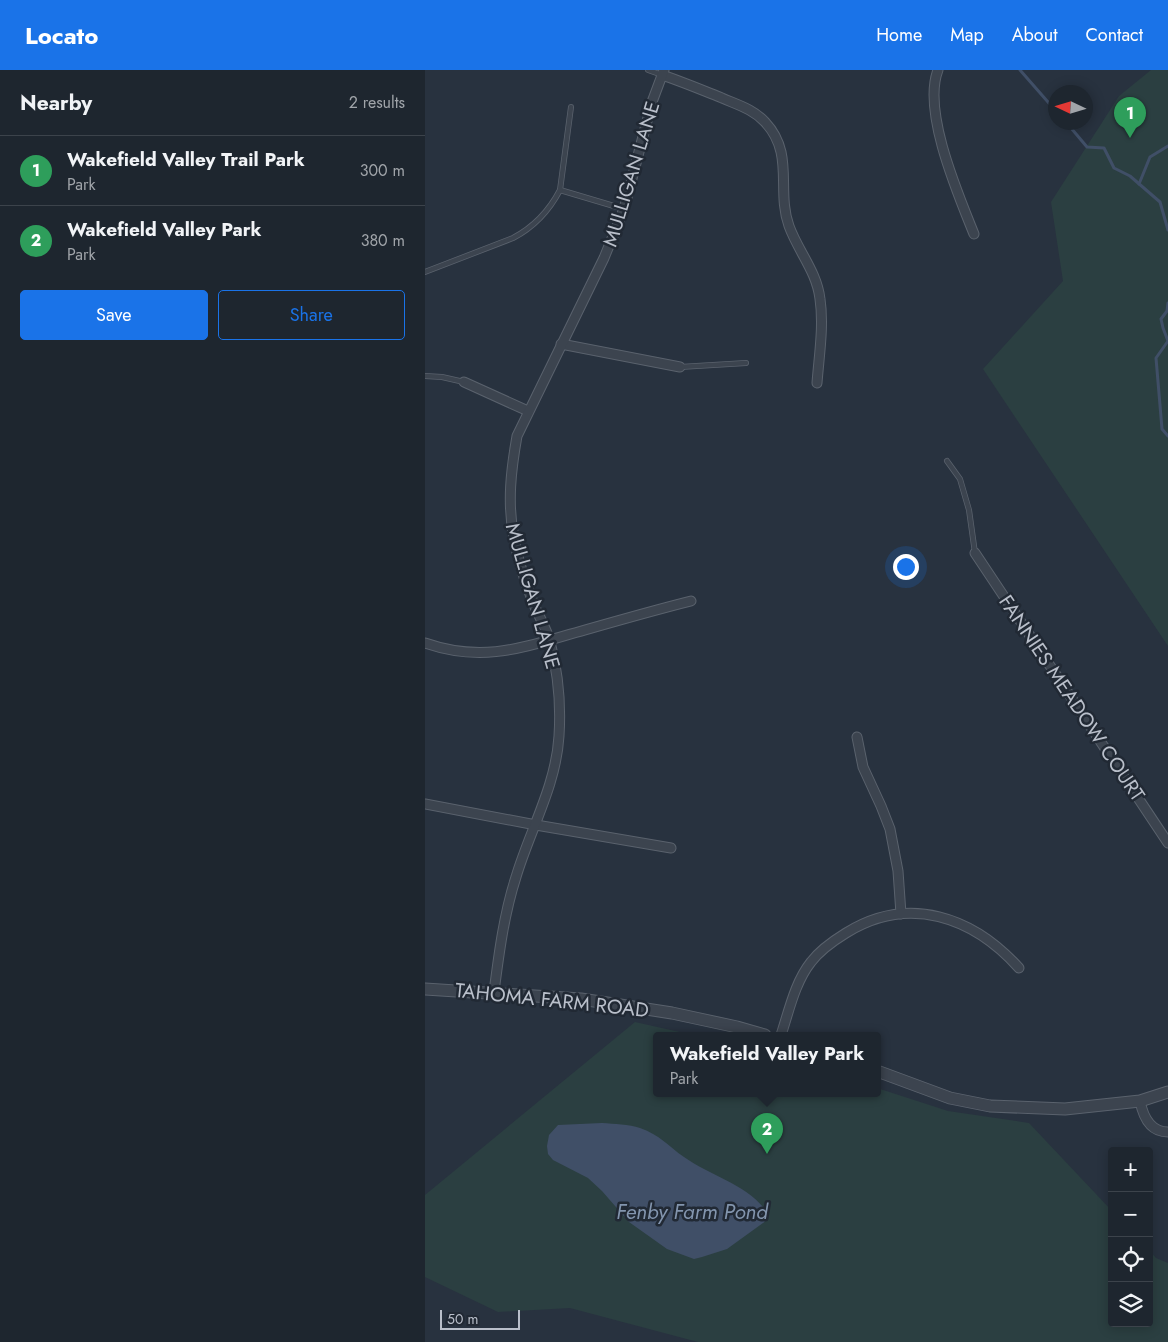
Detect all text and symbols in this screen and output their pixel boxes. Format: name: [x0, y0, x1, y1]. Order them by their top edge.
text: Locato: [25, 18, 98, 53]
text: Home: [876, 22, 922, 48]
text: Map: [950, 22, 984, 48]
text: About: [1012, 22, 1057, 48]
text: Contact: [1085, 22, 1143, 48]
north arrow: [1048, 85, 1093, 130]
text: Nearby: [20, 88, 92, 118]
text: 2 results: [349, 91, 405, 114]
pin: 1: [1114, 97, 1146, 138]
street label: MULLIGAN LANE: [596, 98, 667, 250]
text: Wakefield Valley Trail Park: [67, 146, 305, 173]
text: 1: [32, 159, 40, 182]
text: 300 m: [360, 159, 405, 182]
text: Park: [67, 173, 96, 196]
text: Wakefield Valley Park: [67, 216, 261, 243]
text: 2: [31, 229, 41, 252]
text: 380 m: [361, 229, 405, 252]
text: Park: [67, 243, 96, 266]
button: Save: [20, 290, 208, 340]
button: Share: [218, 290, 405, 340]
street label: MULLIGAN LANE: [498, 520, 567, 672]
your location: [893, 554, 919, 580]
street label: FANNIES MEADOW COURT: [992, 589, 1152, 808]
street label: TAHOMA FARM ROAD: [454, 976, 650, 1025]
popup: [653, 1032, 881, 1097]
text: Wakefield Valley Park: [670, 1040, 864, 1067]
text: Park: [670, 1067, 698, 1090]
pin: 2: [751, 1113, 783, 1154]
map controls: [1108, 1147, 1153, 1327]
button: +: [1108, 1147, 1153, 1192]
button: −: [1108, 1192, 1153, 1237]
water label: Fenby Farm Pond: [616, 1197, 769, 1227]
button: locate: [1108, 1237, 1153, 1282]
button: layers: [1108, 1282, 1153, 1327]
scale bar: [440, 1307, 520, 1330]
text: 50 m: [447, 1309, 478, 1329]

